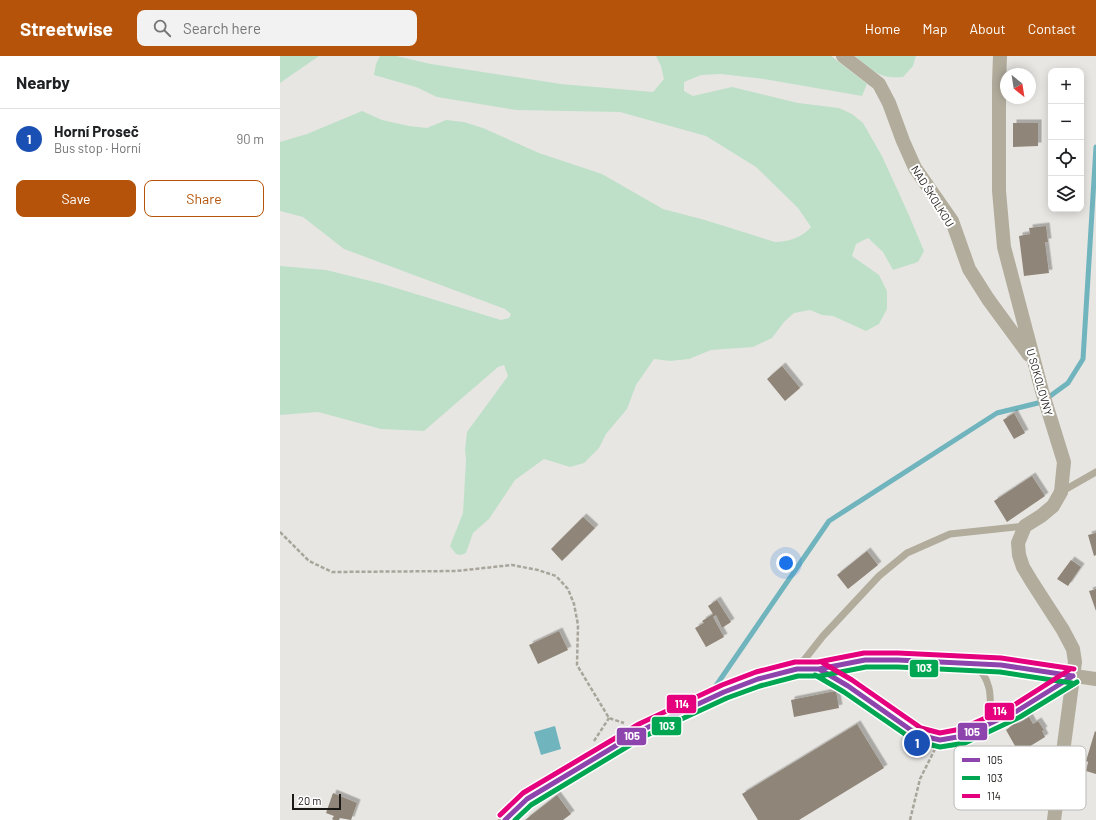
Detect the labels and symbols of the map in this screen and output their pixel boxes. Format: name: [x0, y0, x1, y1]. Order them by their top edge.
north arrow: [1000, 68, 1036, 104]
street label: NAD ŠKOLKOU: [909, 163, 957, 229]
street label: U SOKOLOVNY: [1024, 347, 1056, 417]
your location: [776, 553, 796, 573]
line badge: 103: [909, 659, 939, 678]
text: 103: [916, 661, 932, 674]
line badge: 114: [666, 694, 697, 714]
text: 114: [675, 697, 690, 710]
line badge: 114: [984, 702, 1015, 721]
text: 114: [993, 704, 1008, 717]
line badge: 103: [651, 716, 682, 736]
text: 103: [659, 719, 675, 732]
line badge: 105: [957, 722, 988, 741]
text: 105: [964, 725, 980, 738]
line badge: 105: [616, 727, 647, 746]
pin: 1: [904, 728, 930, 758]
text: 105: [624, 729, 640, 742]
legend: [954, 746, 1086, 810]
text: 105: [987, 753, 1003, 766]
text: 103: [987, 771, 1003, 784]
text: 114: [987, 789, 1001, 802]
scale bar: [292, 792, 341, 811]

